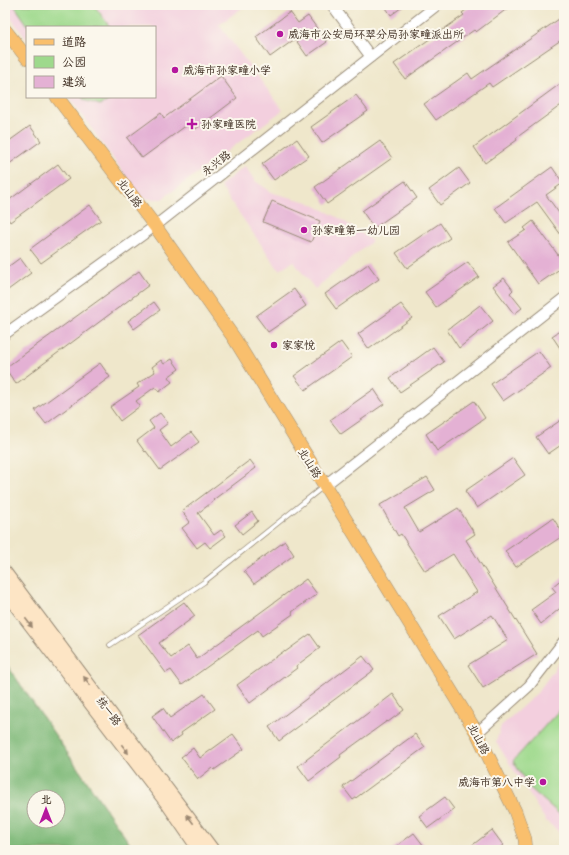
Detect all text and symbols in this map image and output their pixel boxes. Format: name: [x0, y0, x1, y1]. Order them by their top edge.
legend: [26, 26, 156, 98]
place label: 威海市公安局环翠分局孙家疃派出所: [288, 27, 464, 41]
marker: 威海市公安局环翠分局孙家疃派出所: [275, 29, 285, 39]
text: 道路: [62, 34, 86, 49]
text: 公园: [62, 54, 86, 69]
place label: 威海市孙家疃小学: [183, 63, 271, 77]
marker: 威海市孙家疃小学: [170, 65, 180, 75]
text: 建筑: [62, 74, 86, 89]
place label: 孙家疃医院: [201, 117, 256, 131]
marker: 孙家疃医院: [186, 118, 198, 130]
street label: 永兴路: [199, 147, 233, 179]
street label: 北山路: [114, 176, 146, 210]
place label: 孙家疃第一幼儿园: [312, 223, 400, 237]
marker: 孙家疃第一幼儿园: [299, 225, 309, 235]
place label: 家家悦: [282, 338, 315, 352]
marker: 家家悦: [269, 340, 279, 350]
street label: 北山路: [295, 445, 325, 481]
one-way arrow: [24, 618, 33, 629]
one-way arrow: [83, 676, 91, 686]
street label: 统一路: [93, 694, 125, 728]
street label: 北山路: [465, 721, 493, 757]
one-way arrow: [120, 743, 129, 754]
place label: 威海市第八中学: [458, 775, 535, 789]
marker: 威海市第八中学: [538, 777, 548, 787]
north arrow: [26, 789, 66, 829]
text: 北: [41, 792, 52, 806]
one-way arrow: [186, 813, 194, 824]

